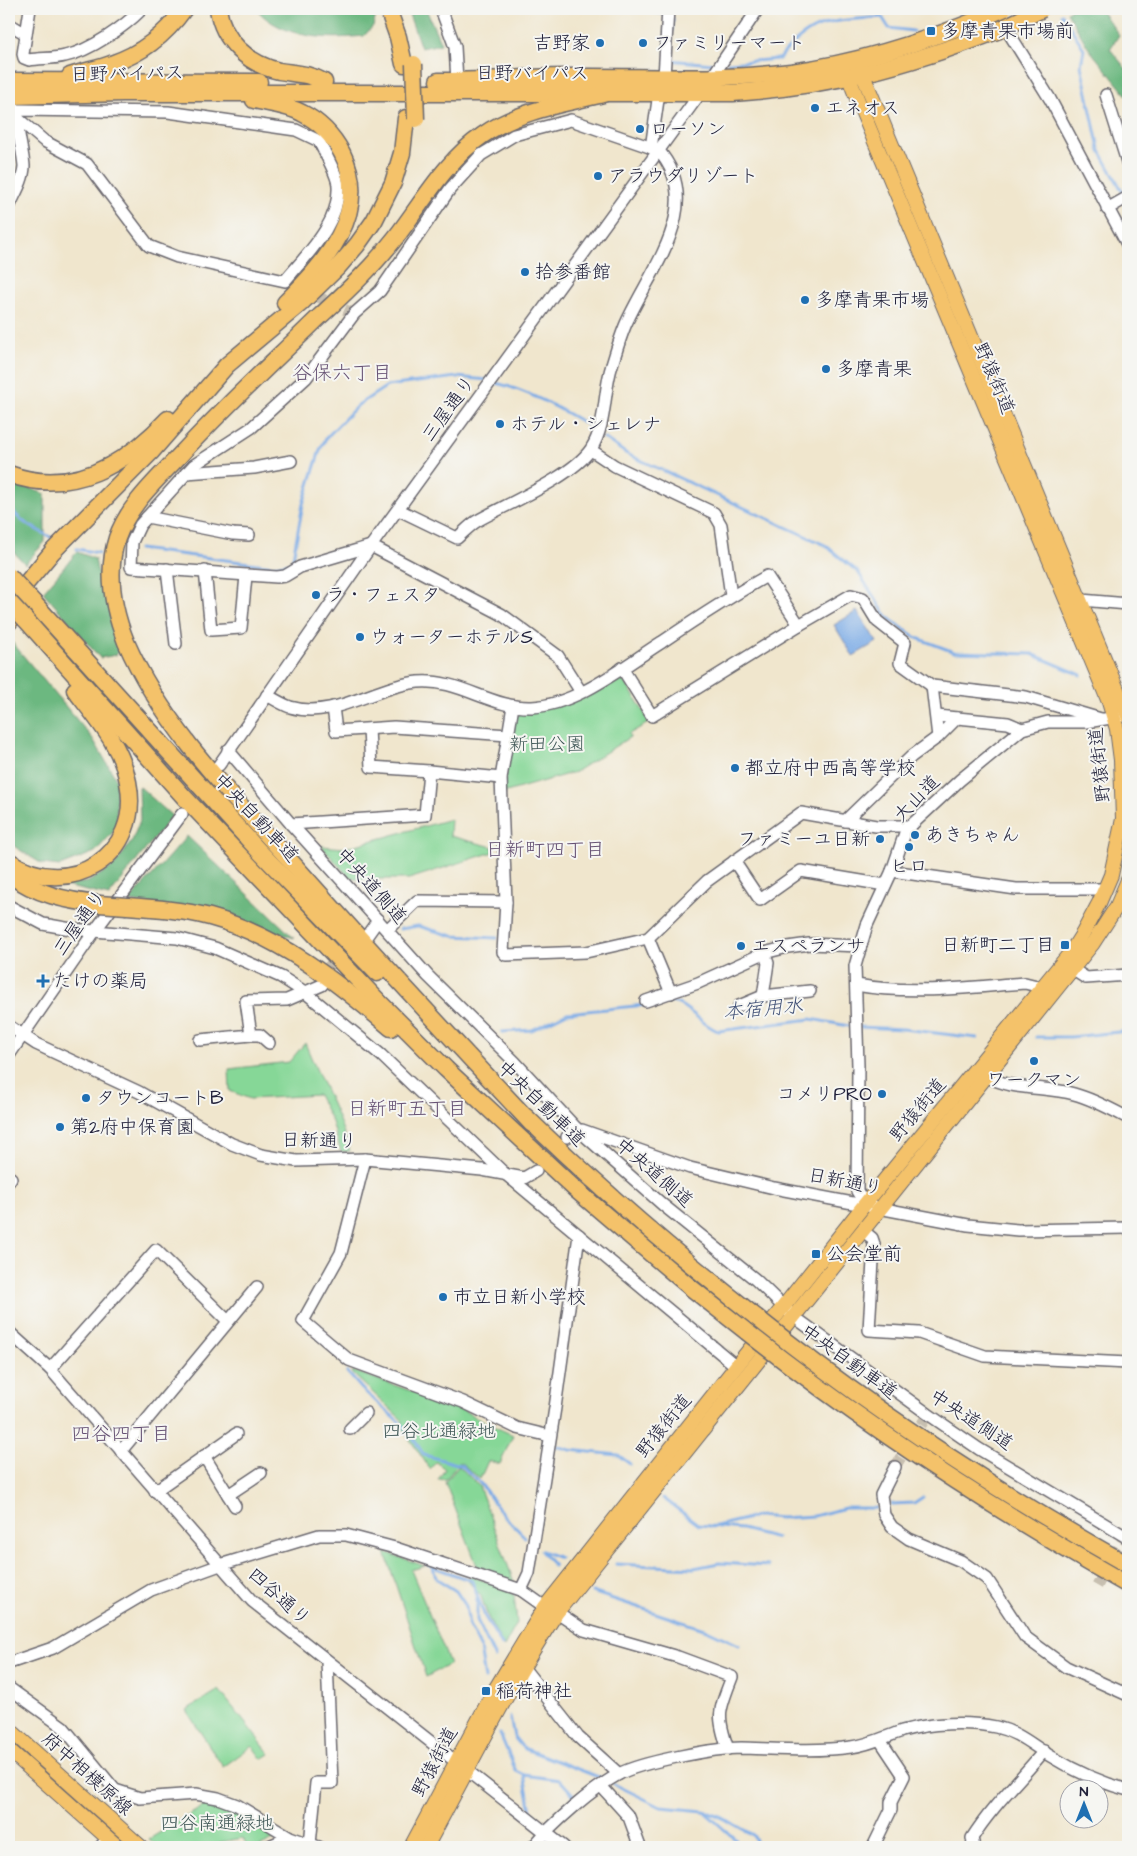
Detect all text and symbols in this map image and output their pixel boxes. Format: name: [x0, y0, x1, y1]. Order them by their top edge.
place label: 多摩青果市場前: [941, 18, 1074, 45]
marker: 多摩青果市場前: [925, 25, 937, 37]
place label: 吉野家: [533, 30, 590, 57]
place label: ファミリーマート: [653, 30, 805, 57]
marker: 吉野家: [594, 37, 606, 49]
marker: ファミリーマート: [637, 37, 649, 49]
street label: 日野バイパス: [70, 60, 184, 88]
street label: 日野バイパス: [475, 60, 589, 87]
place label: エネオス: [825, 95, 900, 122]
marker: エネオス: [809, 102, 821, 114]
place label: ローソン: [650, 116, 726, 143]
marker: ローソン: [634, 123, 646, 135]
place label: アラウダリゾート: [608, 163, 758, 190]
marker: アラウダリゾート: [592, 170, 604, 182]
place label: 拾参番館: [535, 259, 611, 286]
marker: 拾参番館: [519, 266, 531, 278]
place label: 多摩青果市場: [815, 287, 929, 314]
marker: 多摩青果市場: [799, 294, 811, 306]
street label: 野猿街道: [967, 338, 1021, 418]
place label: 多摩青果: [836, 356, 912, 383]
district label: 谷保六丁目: [292, 359, 392, 387]
marker: 多摩青果: [820, 363, 832, 375]
street label: 三屋通り: [416, 370, 482, 448]
place label: ホテル・シェレナ: [510, 411, 661, 438]
marker: ホテル・シェレナ: [494, 418, 506, 430]
place label: ラ・フェスタ: [326, 582, 440, 609]
marker: ラ・フェスタ: [310, 589, 322, 601]
place label: ウォーターホテルS: [370, 624, 533, 651]
marker: ウォーターホテルS: [354, 631, 366, 643]
street label: 野猿街道: [1083, 726, 1117, 804]
park label: 新田公園: [509, 731, 585, 758]
place label: 都立府中西高等学校: [745, 755, 916, 782]
marker: 都立府中西高等学校: [729, 762, 741, 774]
street label: 中央自動車道: [207, 767, 305, 869]
street label: 大山道: [887, 769, 947, 829]
place label: あきちゃん: [925, 822, 1020, 849]
place label: ファミーユ日新: [737, 826, 870, 853]
marker: あきちゃん: [909, 829, 921, 841]
marker: ファミーユ日新: [874, 833, 886, 845]
district label: 日新町四丁目: [485, 836, 605, 864]
marker: ヒロ: [903, 841, 915, 853]
street label: 中央道側道: [329, 842, 413, 930]
place label: ヒロ: [890, 853, 928, 880]
street label: 三屋通り: [47, 884, 113, 962]
place label: 日新町二丁目: [941, 932, 1055, 959]
place label: エスペランサ: [751, 933, 865, 960]
marker: 日新町二丁目: [1059, 939, 1071, 951]
marker: エスペランサ: [735, 940, 747, 952]
place label: たけの薬局: [53, 968, 148, 995]
marker: たけの薬局: [37, 975, 49, 987]
water label: 本宿用水: [722, 992, 804, 1026]
street label: 中央自動車道: [491, 1055, 591, 1153]
marker: ワークマン: [1028, 1055, 1040, 1067]
place label: ワークマン: [986, 1067, 1082, 1094]
street label: 野猿街道: [883, 1072, 953, 1148]
place label: コメリPRO: [777, 1081, 872, 1108]
place label: タウンコートB: [96, 1085, 224, 1112]
marker: コメリPRO: [876, 1088, 888, 1100]
marker: タウンコートB: [80, 1092, 92, 1104]
district label: 日新町五丁目: [347, 1095, 467, 1123]
place label: 第2府中保育園: [70, 1114, 195, 1141]
marker: 第2府中保育園: [54, 1121, 66, 1133]
street label: 日新通り: [281, 1127, 357, 1155]
street label: 中央道側道: [609, 1132, 699, 1214]
street label: 日新通り: [805, 1161, 885, 1203]
place label: 公会堂前: [826, 1241, 902, 1268]
marker: 公会堂前: [810, 1248, 822, 1260]
place label: 市立日新小学校: [453, 1284, 586, 1311]
marker: 市立日新小学校: [437, 1291, 449, 1303]
street label: 中央自動車道: [795, 1318, 903, 1406]
street label: 中央道側道: [924, 1383, 1018, 1457]
street label: 野猿街道: [630, 1388, 698, 1464]
park label: 四谷北通緑地: [382, 1418, 496, 1445]
district label: 四谷四丁目: [71, 1420, 171, 1448]
street label: 四谷通り: [242, 1562, 316, 1632]
place label: 稲荷神社: [496, 1678, 572, 1705]
marker: 稲荷神社: [480, 1685, 492, 1697]
street label: 野猿街道: [405, 1722, 465, 1802]
street label: 府中相模原線: [36, 1726, 138, 1822]
north arrow: [1060, 1778, 1110, 1828]
text: N: [1080, 1782, 1089, 1802]
park label: 四谷南通緑地: [160, 1810, 274, 1837]

